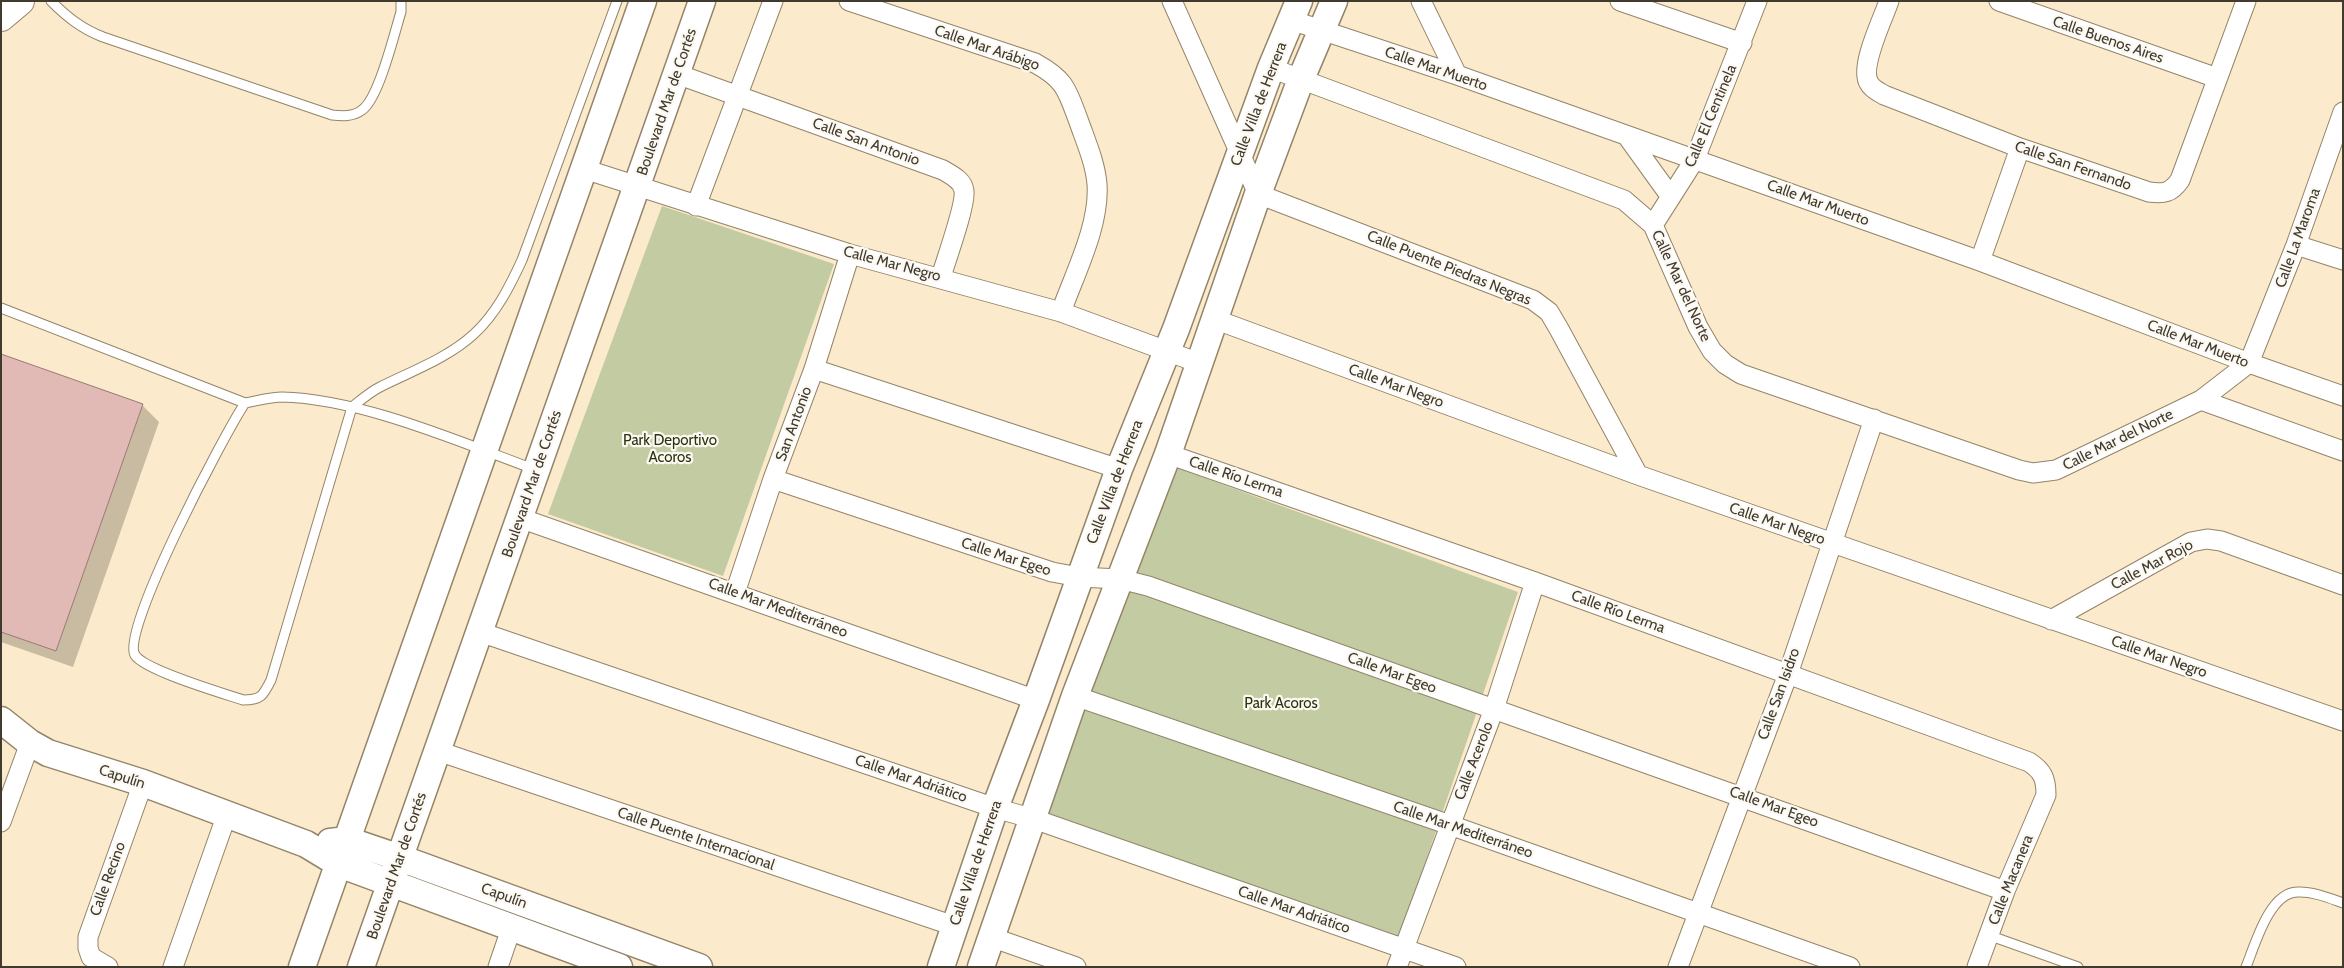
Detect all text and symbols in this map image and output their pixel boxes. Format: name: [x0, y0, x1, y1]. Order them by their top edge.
street label: Calle Buenos Aires: [2050, 13, 2166, 67]
street label: Calle Mar Arábigo: [932, 22, 1042, 74]
street label: Boulevard Mar de Cortés: [633, 26, 701, 178]
street label: Calle Villa de Herrera: [1227, 39, 1291, 169]
street label: Calle Mar Muerto: [1382, 43, 1490, 95]
street label: Calle El Centinela: [1681, 62, 1741, 170]
street label: Calle San Antonio: [810, 114, 922, 170]
street label: Calle San Fernando: [2012, 138, 2134, 194]
street label: Calle Mar Muerto: [1764, 176, 1872, 230]
street label: Calle La Maroma: [2272, 186, 2324, 290]
street label: Calle Puente Piedras Negras: [1364, 227, 1534, 309]
street label: Calle Mar del Norte: [1647, 227, 1715, 345]
street label: Calle Mar Negro: [841, 242, 943, 286]
street label: Calle Mar Muerto: [2145, 316, 2251, 372]
street label: Calle Mar Negro: [1346, 360, 1446, 412]
street label: San Antonio: [772, 384, 816, 464]
street label: Calle Mar del Norte: [2060, 405, 2176, 475]
street label: Boulevard Mar de Cortés: [498, 408, 566, 560]
street label: Calle Villa de Herrera: [1083, 417, 1147, 547]
park label: Park Deportivo Acoros: [623, 432, 717, 467]
street label: Calle Río Lerma: [1187, 452, 1285, 502]
street label: Calle Mar Negro: [1727, 499, 1827, 549]
street label: Calle Mar Egeo: [959, 534, 1053, 580]
street label: Calle Mar Rojo: [2108, 536, 2196, 594]
street label: Calle Mar Mediterráneo: [706, 574, 850, 642]
street label: Calle Río Lerma: [1569, 587, 1667, 637]
street label: Calle Mar Negro: [2109, 632, 2209, 682]
street label: Calle San Isidro: [1754, 646, 1804, 742]
street label: Calle Mar Egeo: [1345, 649, 1439, 697]
park label: Park Acoros: [1244, 695, 1318, 713]
street label: Calle Acerolo: [1451, 719, 1497, 803]
street label: Calle Mar Adriático: [853, 751, 969, 807]
street label: Capulín: [97, 761, 147, 793]
street label: Calle Mar Egeo: [1727, 783, 1821, 831]
street label: Boulevard Mar de Cortés: [363, 790, 431, 942]
street label: Calle Villa de Herrera: [946, 798, 1006, 928]
street label: Calle Mar Mediterráneo: [1391, 798, 1535, 862]
street label: Calle Puente Internacional: [615, 804, 777, 874]
street label: Calle Macanera: [1985, 832, 2037, 928]
street label: Calle Recino: [86, 839, 130, 919]
street label: Capulín: [478, 879, 530, 913]
street label: Calle Mar Adriático: [1236, 882, 1352, 938]

